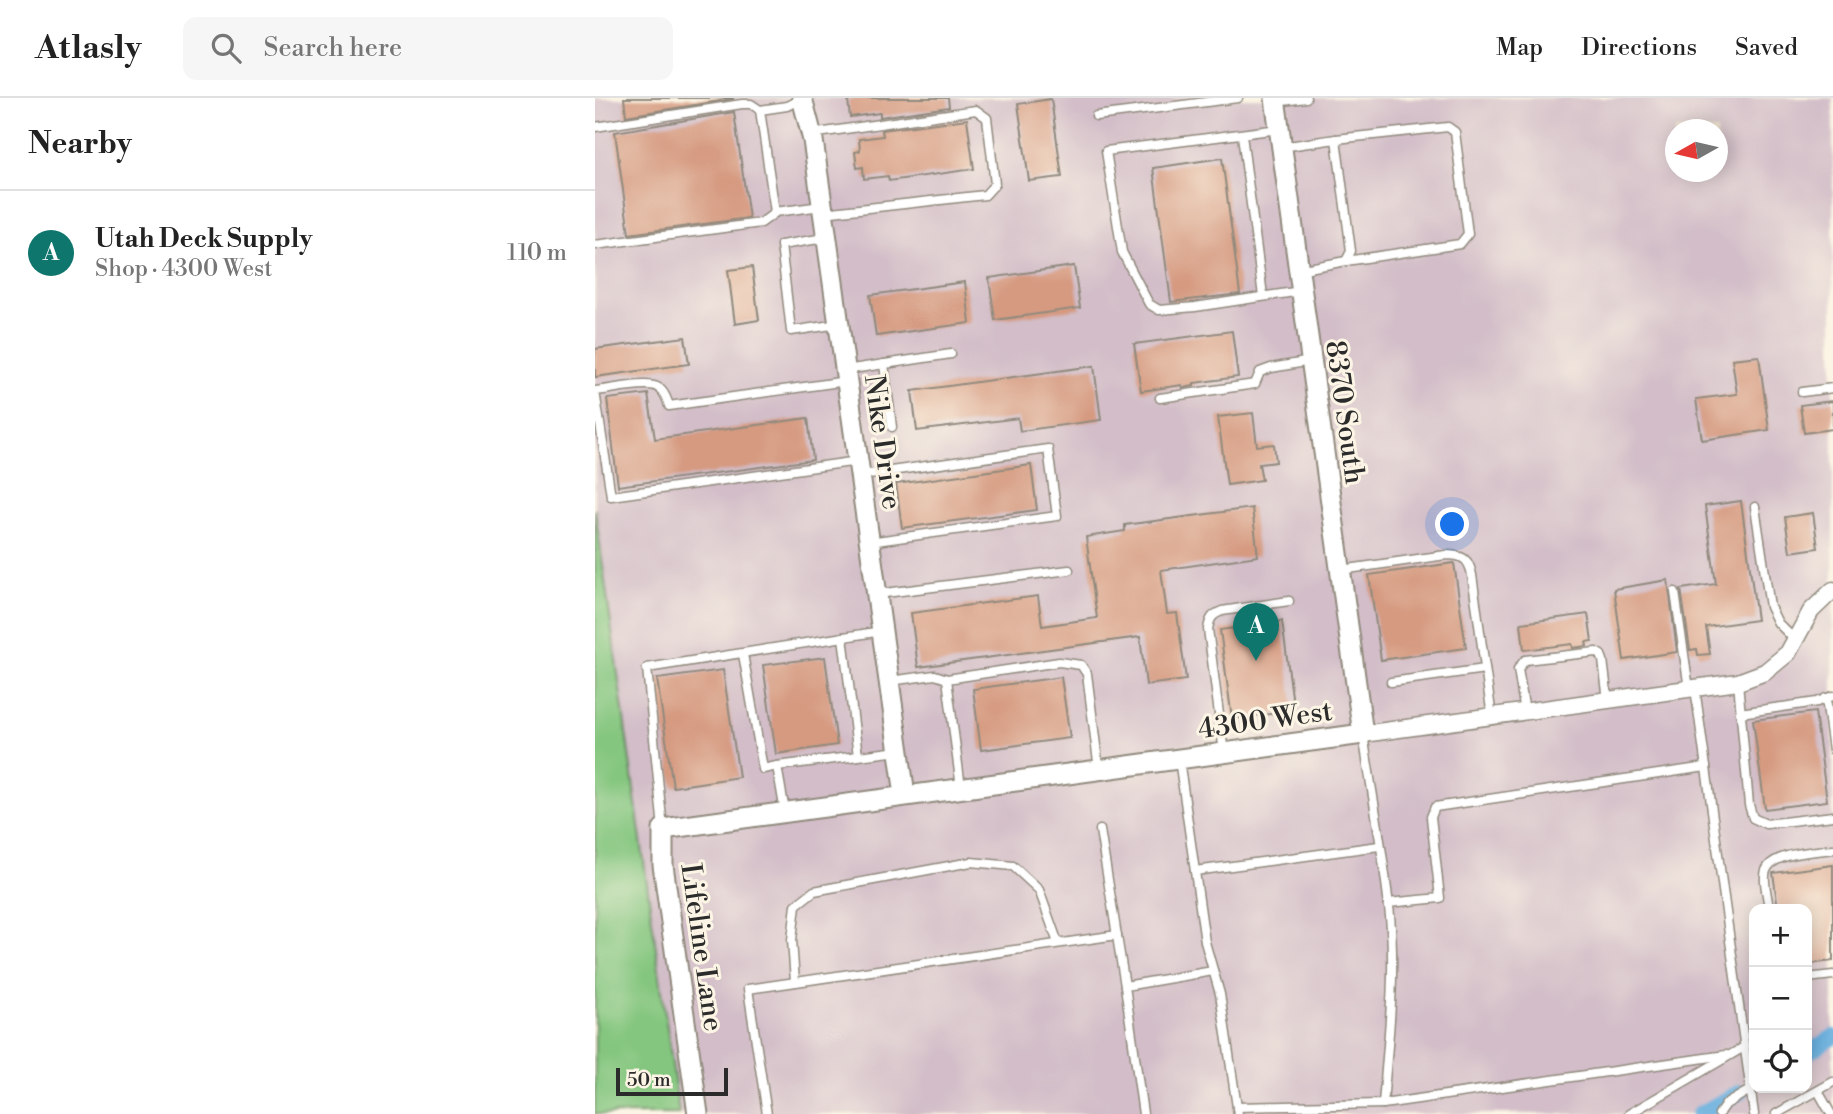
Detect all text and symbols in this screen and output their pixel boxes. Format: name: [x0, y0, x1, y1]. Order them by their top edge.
search box: [183, 17, 673, 80]
text: Atlasly: [35, 28, 141, 69]
icon: search: [207, 29, 245, 67]
text: Search here: [263, 32, 402, 64]
text: Map: [1496, 33, 1543, 63]
text: Directions: [1581, 33, 1697, 63]
text: Saved: [1735, 33, 1798, 63]
north arrow: [1665, 119, 1728, 182]
text: Nearby: [28, 125, 132, 163]
text: Utah Deck Supply: [95, 223, 312, 255]
text: A: [43, 239, 59, 267]
text: 110 m: [507, 239, 567, 267]
text: Shop · 4300 West: [95, 255, 272, 283]
street label: 8370 South: [1317, 338, 1372, 487]
street label: Nike Drive: [856, 373, 909, 512]
your location: [1435, 507, 1469, 541]
pin: A: [1233, 603, 1279, 661]
street label: 4300 West: [1196, 694, 1335, 747]
street label: Lifeline Lane: [672, 861, 731, 1033]
map controls: [1749, 904, 1812, 1093]
button: +: [1749, 904, 1812, 967]
button: −: [1749, 967, 1812, 1030]
button: locate: [1749, 1030, 1812, 1093]
scale bar: [616, 1065, 728, 1097]
text: 50 m: [627, 1068, 671, 1092]

